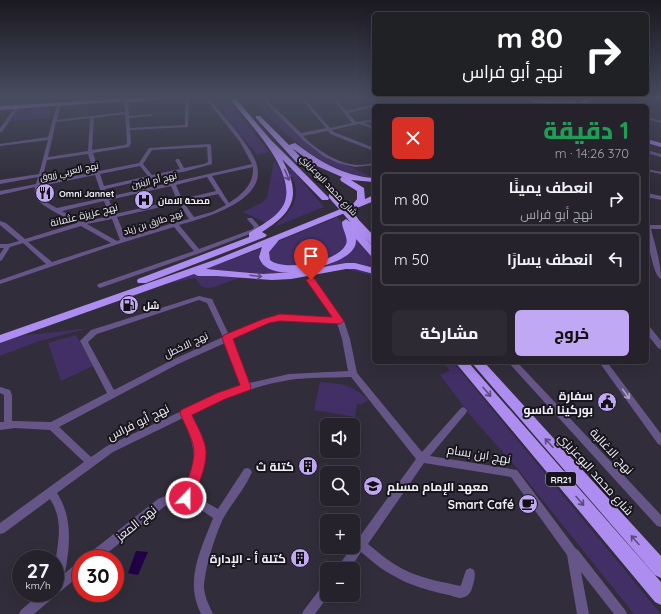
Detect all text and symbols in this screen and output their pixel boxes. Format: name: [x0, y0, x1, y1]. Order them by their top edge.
text: 80 m: [497, 20, 563, 55]
icon: right: [577, 28, 629, 80]
text: نهج أبو فراس: [462, 60, 563, 83]
text: 1 دقيقة: [543, 115, 629, 145]
button: close: [392, 117, 434, 159]
text: 370 m · 14:26: [555, 145, 629, 161]
street label: شارع محمد البوعزيزي: [297, 152, 360, 219]
street label: نهج العربي زروق: [39, 159, 100, 185]
one-way arrow: [283, 168, 291, 180]
street label: نهج أم البنين: [130, 169, 178, 192]
text: انعطف يمينًا: [509, 178, 593, 197]
restaurant icon: Omni Jannet: [34, 182, 56, 204]
place label: Omni Jannet: [59, 188, 115, 199]
icon: right: [605, 188, 627, 210]
hospital icon: مصحة الامان: [133, 189, 155, 211]
text: 80 m: [394, 190, 429, 209]
place label: مصحة الامان: [158, 195, 210, 207]
street label: نهج عزيزة عثمانة: [49, 200, 119, 230]
text: نهج أبو فراس: [520, 206, 593, 222]
street label: نهج طارق بن زياد: [122, 207, 185, 238]
pin: [294, 239, 328, 280]
icon: arrive: [300, 245, 322, 267]
icon: left: [605, 248, 627, 270]
text: 50 m: [394, 250, 429, 269]
text: انعطف يسارًا: [507, 250, 593, 269]
one-way arrow: [249, 273, 262, 280]
fuel station icon: شل: [118, 294, 140, 316]
place label: شل: [143, 299, 159, 312]
button: مشاركة: [392, 310, 507, 356]
button: خروج: [515, 310, 629, 356]
street label: نهج الاخطل: [162, 329, 210, 361]
one-way arrow: [482, 386, 491, 397]
place label: سفارة بوركينا فاسو: [524, 388, 593, 418]
one-way arrow: [622, 388, 630, 399]
public building icon: سفارة بوركينا فاسو: [596, 391, 618, 413]
street label: نهج أبو فراس: [104, 401, 172, 444]
map controls: [320, 418, 360, 602]
button: sound: [320, 418, 360, 458]
street label: نهج الاغالبة: [586, 425, 637, 478]
street label: شارع محمد البوعزيزي: [553, 430, 637, 520]
one-way arrow: [544, 438, 553, 448]
street label: نهج ابن بسام: [446, 442, 512, 467]
building icon: كتلة ث: [297, 455, 319, 477]
place label: كتلة ث: [256, 459, 294, 474]
button: search: [320, 466, 360, 506]
road number: RR21: [546, 472, 576, 486]
school or university icon: معهد الإمام مسلم: [362, 475, 384, 497]
position arrow: [165, 477, 207, 519]
place label: معهد الإمام مسلم: [387, 479, 488, 495]
cafe icon: Smart Café: [517, 493, 539, 515]
one-way arrow: [576, 496, 585, 506]
place label: Smart Café: [448, 497, 514, 512]
street label: نهج المعز: [112, 502, 160, 545]
button: +: [320, 514, 360, 554]
one-way arrow: [630, 535, 640, 545]
building icon: كتلة أ - الإدارة: [289, 547, 311, 569]
speed limit sign: 30: [72, 550, 124, 602]
place label: كتلة أ - الإدارة: [210, 551, 286, 567]
text: 27: [27, 558, 49, 583]
button: −: [320, 562, 360, 602]
text: km/h: [25, 579, 51, 592]

